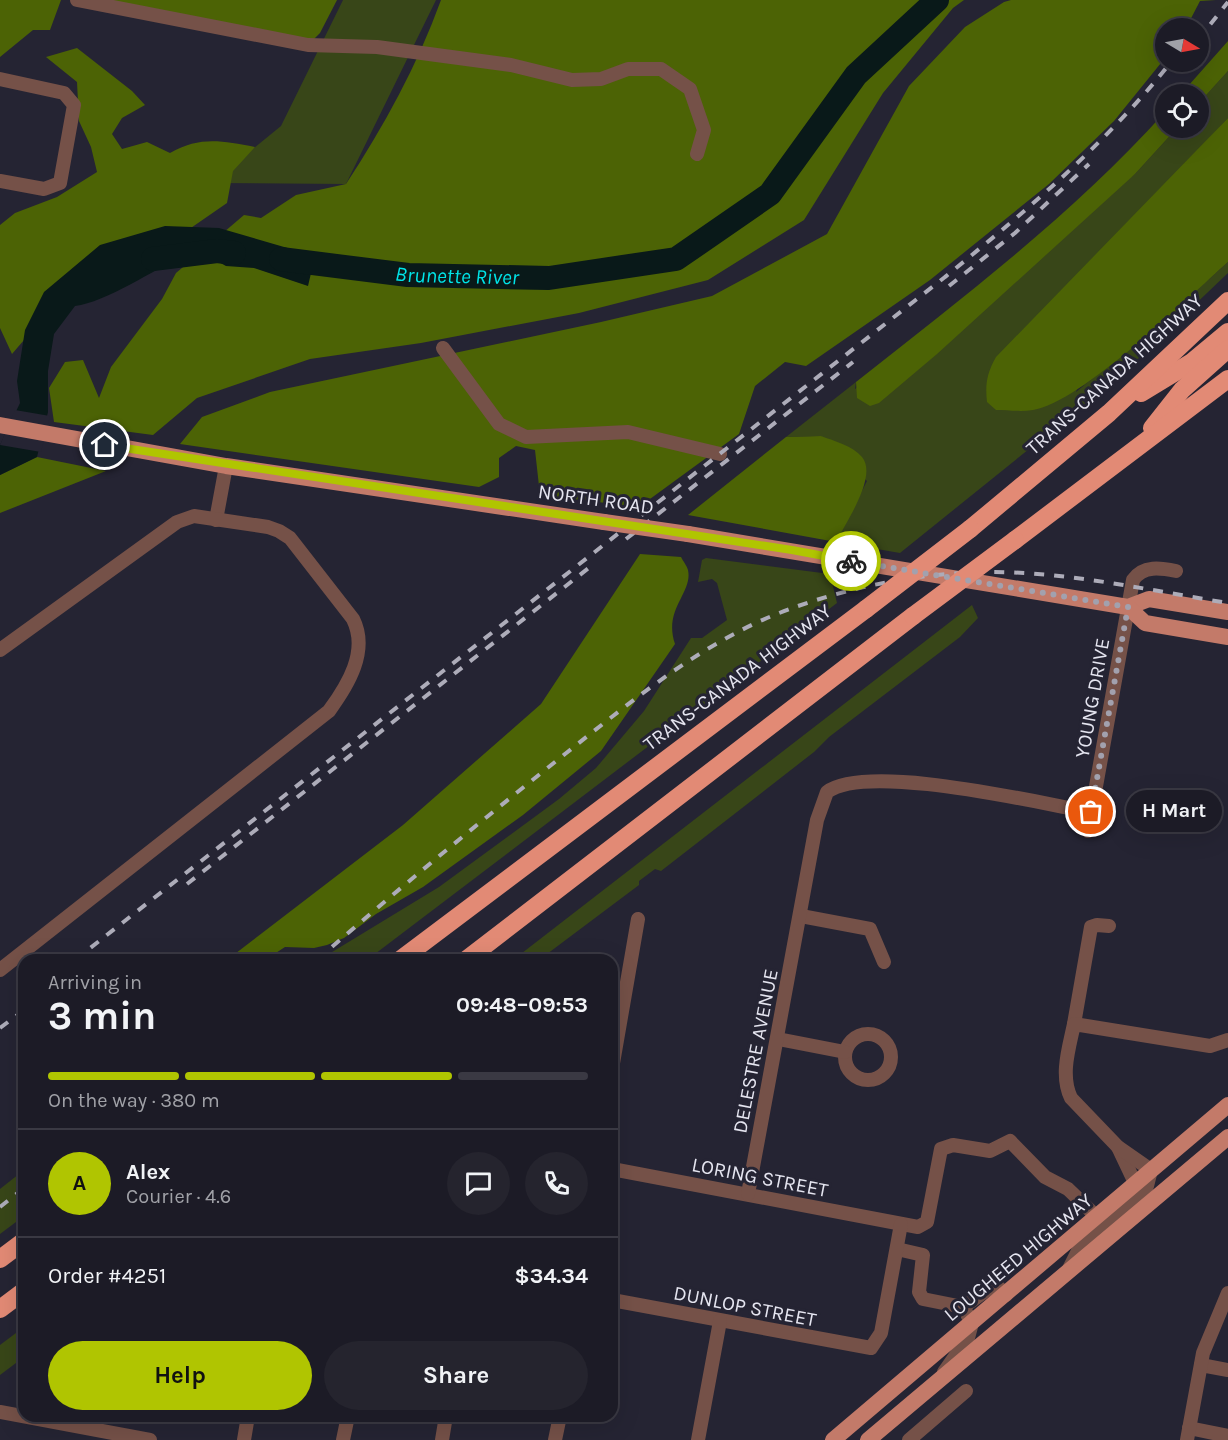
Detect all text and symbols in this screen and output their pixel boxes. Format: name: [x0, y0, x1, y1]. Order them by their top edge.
north arrow: [1155, 18, 1209, 72]
map controls: [1155, 18, 1209, 138]
button: locate: [1155, 84, 1209, 138]
water label: Brunette River: [394, 261, 520, 289]
street label: TRANS-CANADA HIGHWAY: [1021, 289, 1207, 460]
pin: [79, 419, 130, 470]
icon: home: [88, 428, 121, 461]
street label: NORTH ROAD: [536, 480, 655, 519]
courier: [821, 531, 881, 591]
icon: bike: [835, 545, 868, 578]
street label: TRANS-CANADA HIGHWAY: [639, 599, 836, 756]
street label: YOUNG DRIVE: [1071, 636, 1114, 760]
pin: [1065, 786, 1116, 837]
callout: H Mart: [1127, 791, 1223, 833]
icon: bag: [1074, 795, 1107, 828]
text: H Mart: [1142, 799, 1206, 822]
street label: DELESTRE AVENUE: [728, 967, 783, 1135]
text: Arriving in: [48, 971, 142, 994]
text: 09:48–09:53: [456, 992, 588, 1018]
text: 3 min: [48, 993, 156, 1039]
text: On the way · 380 m: [48, 1089, 220, 1112]
button: chat: [447, 1152, 510, 1215]
button: phone: [525, 1152, 588, 1215]
street label: LORING STREET: [690, 1153, 830, 1202]
text: Alex: [126, 1159, 170, 1185]
text: A: [73, 1170, 86, 1196]
text: Courier · 4.6: [126, 1185, 231, 1208]
street label: LOUGHEED HIGHWAY: [940, 1189, 1097, 1326]
text: Order #4251: [48, 1263, 166, 1289]
text: $34.34: [515, 1263, 588, 1289]
street label: DUNLOP STREET: [672, 1281, 818, 1332]
button: Help: [48, 1341, 312, 1410]
button: Share: [324, 1341, 588, 1410]

